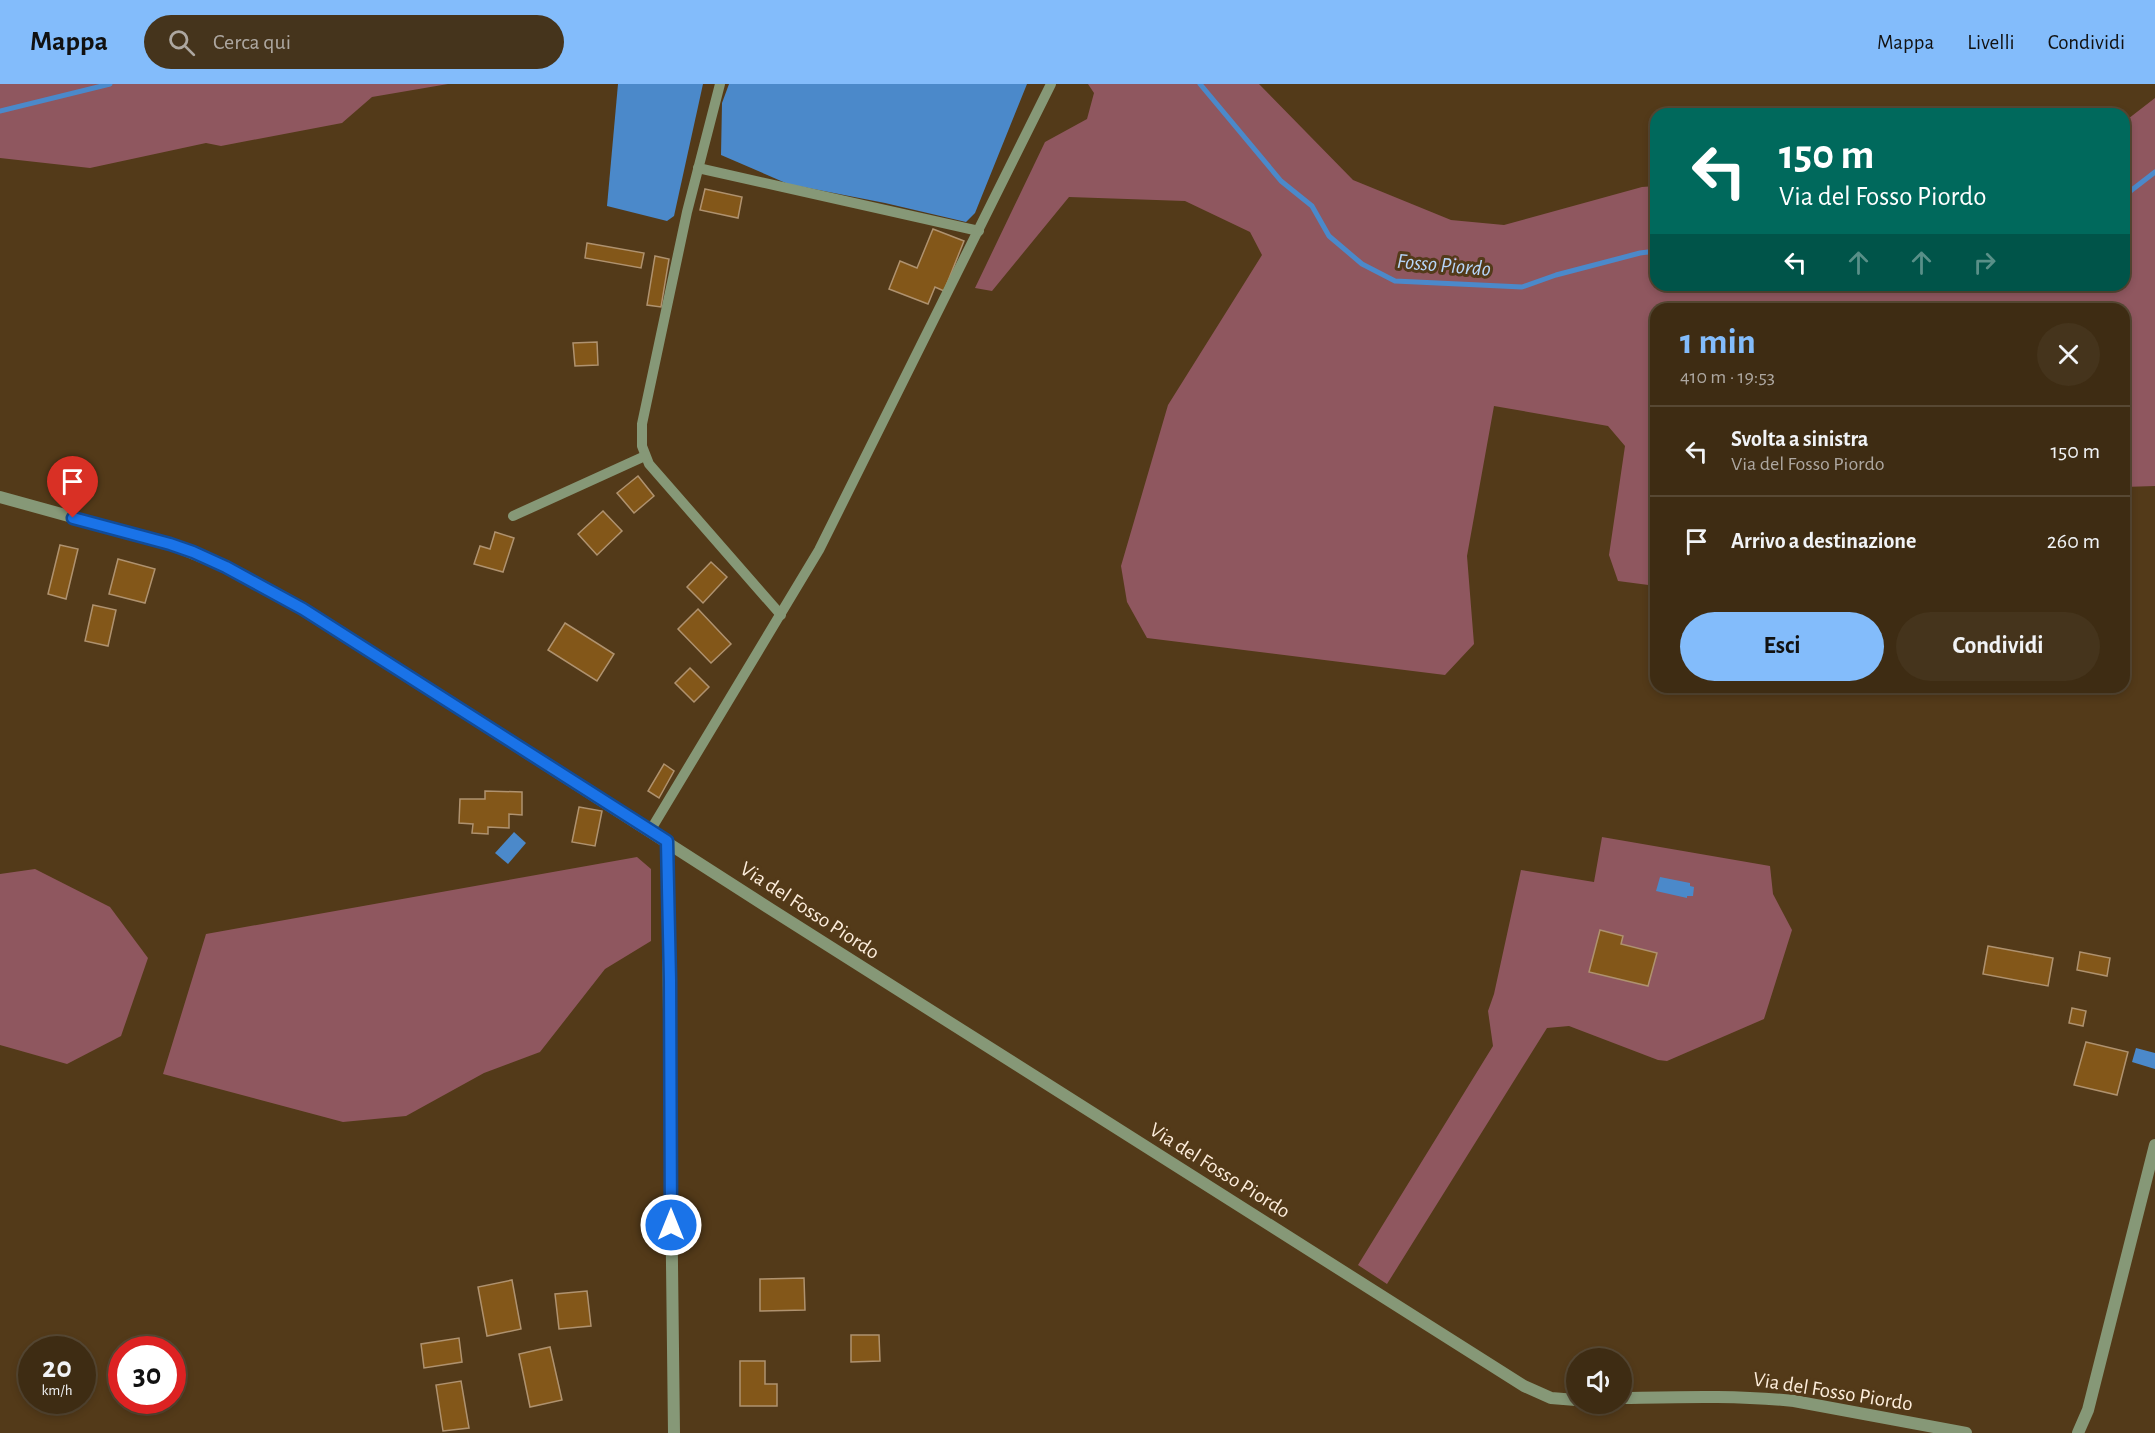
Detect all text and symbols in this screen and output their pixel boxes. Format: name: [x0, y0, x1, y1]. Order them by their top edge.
search box: [144, 15, 564, 69]
icon: search: [165, 26, 198, 59]
text: Mappa: [30, 28, 108, 56]
text: Cerca qui: [213, 31, 291, 53]
text: Mappa: [1877, 32, 1934, 53]
text: Livelli: [1967, 32, 2015, 53]
text: Condividi: [2048, 32, 2125, 53]
icon: left: [1680, 132, 1758, 210]
text: 150 m: [1779, 134, 1874, 176]
text: Via del Fosso Piordo: [1779, 183, 1986, 210]
icon: left: [1779, 246, 1812, 279]
icon: ahead: [1842, 246, 1875, 279]
icon: ahead: [1905, 246, 1938, 279]
icon: right: [1968, 246, 2001, 279]
water label: Fosso Piordo: [1396, 250, 1492, 280]
button: close: [2037, 323, 2100, 386]
text: 1 min: [1680, 324, 1756, 360]
text: 410 m · 19:53: [1680, 367, 1775, 387]
text: Svolta a sinistra: [1731, 428, 1868, 450]
icon: left: [1680, 435, 1713, 468]
text: 150 m: [2050, 440, 2100, 462]
text: Via del Fosso Piordo: [1731, 454, 1885, 474]
pin: [47, 456, 98, 518]
icon: arrive: [56, 465, 89, 498]
icon: arrive: [1680, 525, 1713, 558]
text: Arrivo a destinazione: [1731, 530, 1916, 552]
text: 260 m: [2047, 530, 2100, 552]
button: Esci: [1680, 612, 1884, 681]
button: Condividi: [1896, 612, 2100, 681]
street label: Via del Fosso Piordo: [736, 858, 883, 963]
street label: Via del Fosso Piordo: [1146, 1119, 1294, 1222]
position arrow: [639, 1193, 703, 1257]
speed limit sign: 30: [108, 1336, 186, 1414]
map controls: [1566, 1348, 1632, 1414]
button: sound: [1566, 1348, 1632, 1414]
text: 20: [42, 1353, 72, 1383]
street label: Via del Fosso Piordo: [1752, 1369, 1914, 1414]
text: km/h: [42, 1383, 72, 1398]

